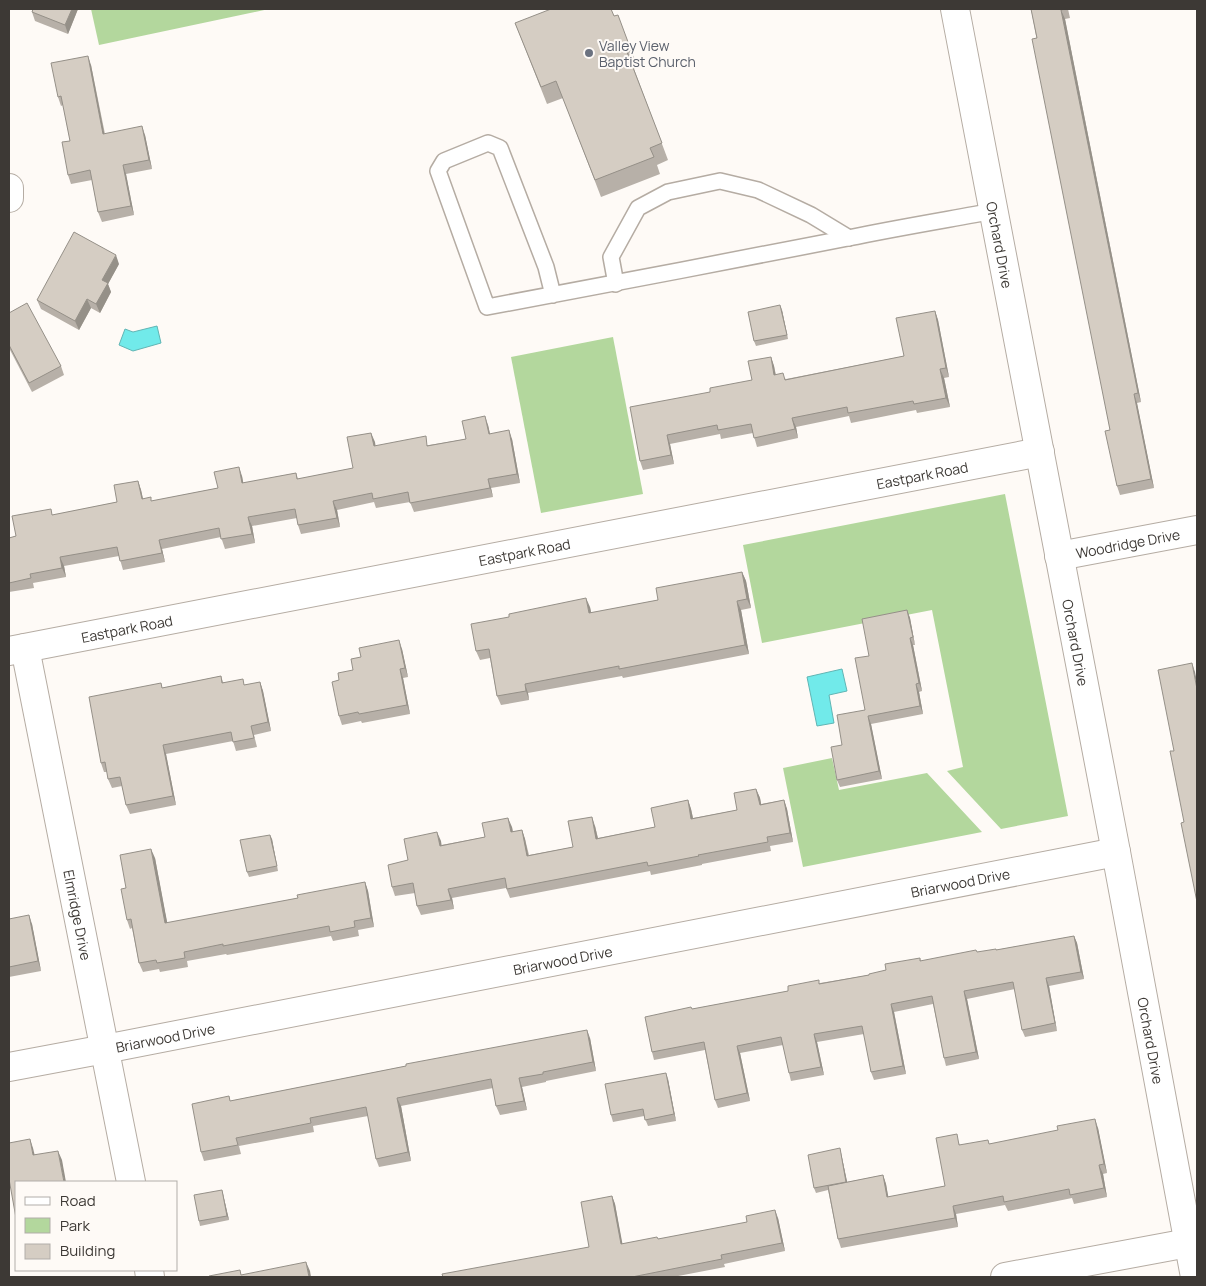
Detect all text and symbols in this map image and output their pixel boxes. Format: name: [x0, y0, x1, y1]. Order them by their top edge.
place label: Valley View Baptist Church: [599, 36, 696, 71]
marker: Valley View Baptist Church: [583, 47, 595, 59]
street label: Orchard Drive: [982, 200, 1018, 290]
street label: Eastpark Road: [875, 457, 970, 493]
street label: Woodridge Drive: [1074, 524, 1182, 562]
street label: Eastpark Road: [477, 533, 572, 570]
street label: Orchard Drive: [1058, 598, 1094, 687]
street label: Eastpark Road: [79, 610, 174, 646]
street label: Briarwood Drive: [909, 863, 1011, 901]
street label: Elmridge Drive: [60, 868, 96, 962]
street label: Briarwood Drive: [511, 941, 614, 979]
street label: Orchard Drive: [1134, 996, 1168, 1085]
street label: Briarwood Drive: [114, 1018, 216, 1056]
legend: [15, 1181, 178, 1271]
text: Road: [60, 1190, 96, 1211]
text: Park: [60, 1215, 90, 1236]
text: Building: [60, 1240, 115, 1261]

